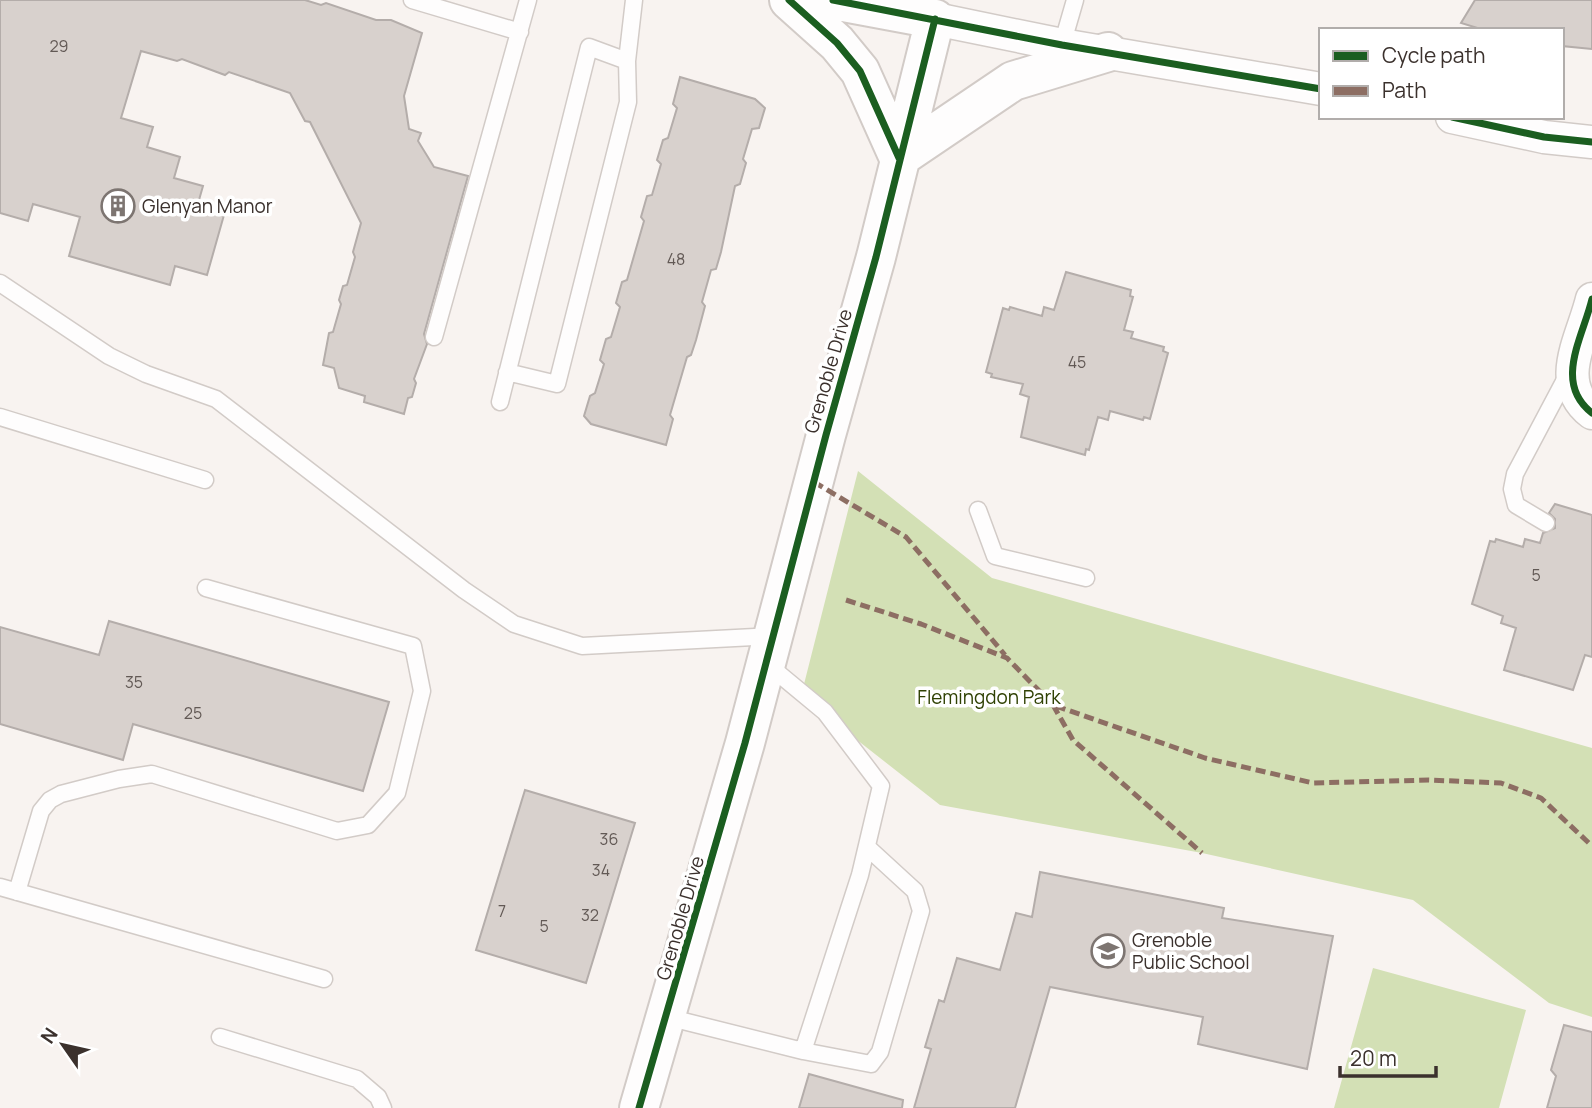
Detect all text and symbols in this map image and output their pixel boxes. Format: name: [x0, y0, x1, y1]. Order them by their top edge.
legend: [1319, 28, 1564, 119]
house number: 29: [49, 35, 69, 57]
text: Cycle path: [1382, 41, 1485, 69]
text: Path: [1382, 76, 1427, 104]
building icon: Glenyan Manor: [99, 187, 137, 225]
place label: Glenyan Manor: [142, 193, 273, 219]
house number: 48: [667, 248, 685, 270]
street label: Grenoble Drive: [798, 306, 858, 436]
house number: 45: [1068, 351, 1086, 373]
house number: 5: [1531, 564, 1541, 586]
house number: 35: [125, 671, 143, 693]
park label: Flemingdon Park: [917, 684, 1061, 710]
house number: 25: [184, 702, 202, 724]
house number: 36: [600, 828, 618, 850]
street label: Grenoble Drive: [650, 853, 710, 983]
house number: 34: [592, 859, 610, 881]
house number: 7: [498, 900, 506, 922]
house number: 32: [581, 904, 599, 926]
house number: 5: [539, 915, 549, 937]
place label: Grenoble Public School: [1132, 927, 1250, 975]
school or university icon: Grenoble Public School: [1089, 932, 1127, 970]
north arrow: [28, 1010, 98, 1080]
text: N: [34, 1023, 64, 1048]
scale bar: [1340, 1034, 1436, 1078]
text: 20 m: [1350, 1044, 1397, 1072]

